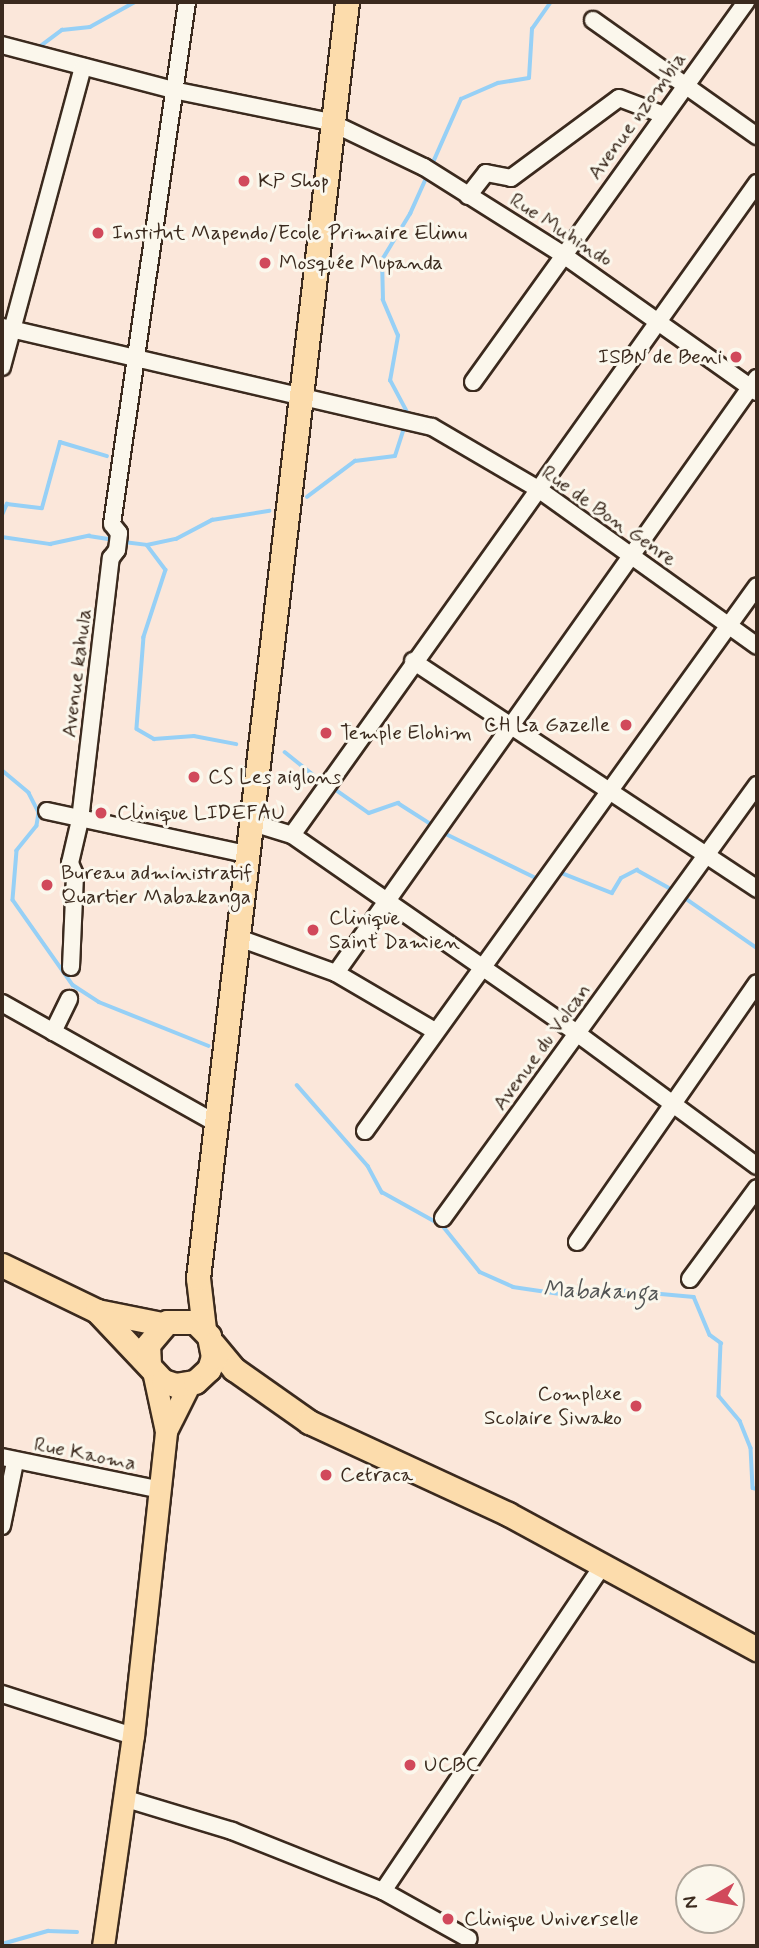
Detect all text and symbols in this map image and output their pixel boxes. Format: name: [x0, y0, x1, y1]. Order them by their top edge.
street label: Avenue nzombia: [582, 47, 692, 185]
place label: KP Shop: [258, 168, 329, 194]
marker: KP Shop: [236, 173, 252, 189]
street label: Rue Muhindo: [506, 188, 616, 272]
place label: Institut Mapendo/Ecole Primaire Elimu: [112, 220, 471, 246]
marker: Institut Mapendo/Ecole Primaire Elimu: [90, 225, 106, 241]
place label: Mosquée Mupanda: [279, 250, 445, 276]
marker: Mosquée Mupanda: [257, 255, 273, 271]
place label: ISBN de Beni: [601, 344, 722, 370]
marker: ISBN de Beni: [728, 349, 744, 365]
street label: Rue de Bon Genre: [537, 461, 681, 571]
street label: Avenue kahula: [57, 608, 97, 738]
place label: CH La Gazelle: [484, 712, 610, 738]
marker: CH La Gazelle: [616, 715, 636, 735]
place label: Temple Elohim: [340, 720, 472, 746]
marker: Temple Elohim: [318, 725, 334, 741]
place label: CS Les aiglons: [208, 764, 341, 790]
marker: CS Les aiglons: [186, 769, 202, 785]
place label: Clinique LIDEFAU: [117, 800, 285, 826]
marker: Clinique LIDEFAU: [91, 803, 111, 823]
place label: Bureau administratif Quartier Mabakanga: [61, 860, 253, 910]
marker: Bureau administratif Quartier Mabakanga: [39, 877, 55, 893]
place label: Clinique Saint Damien: [329, 905, 460, 955]
marker: Clinique Saint Damien: [303, 920, 323, 940]
street label: Avenue du Volcan: [487, 978, 597, 1116]
water label: Mabakanga: [543, 1276, 659, 1308]
place label: Complexe Scolaire Siwako: [489, 1381, 622, 1431]
marker: Complexe Scolaire Siwako: [628, 1398, 644, 1414]
street label: Rue Kaoma: [32, 1432, 138, 1476]
place label: Cetraca: [340, 1462, 413, 1488]
marker: Cetraca: [318, 1467, 334, 1483]
place label: UCBC: [424, 1752, 479, 1778]
marker: UCBC: [402, 1757, 418, 1773]
north arrow: [675, 1864, 745, 1934]
text: N: [677, 1894, 704, 1911]
place label: Clinique Universelle: [464, 1906, 639, 1932]
marker: Clinique Universelle: [438, 1909, 458, 1929]

